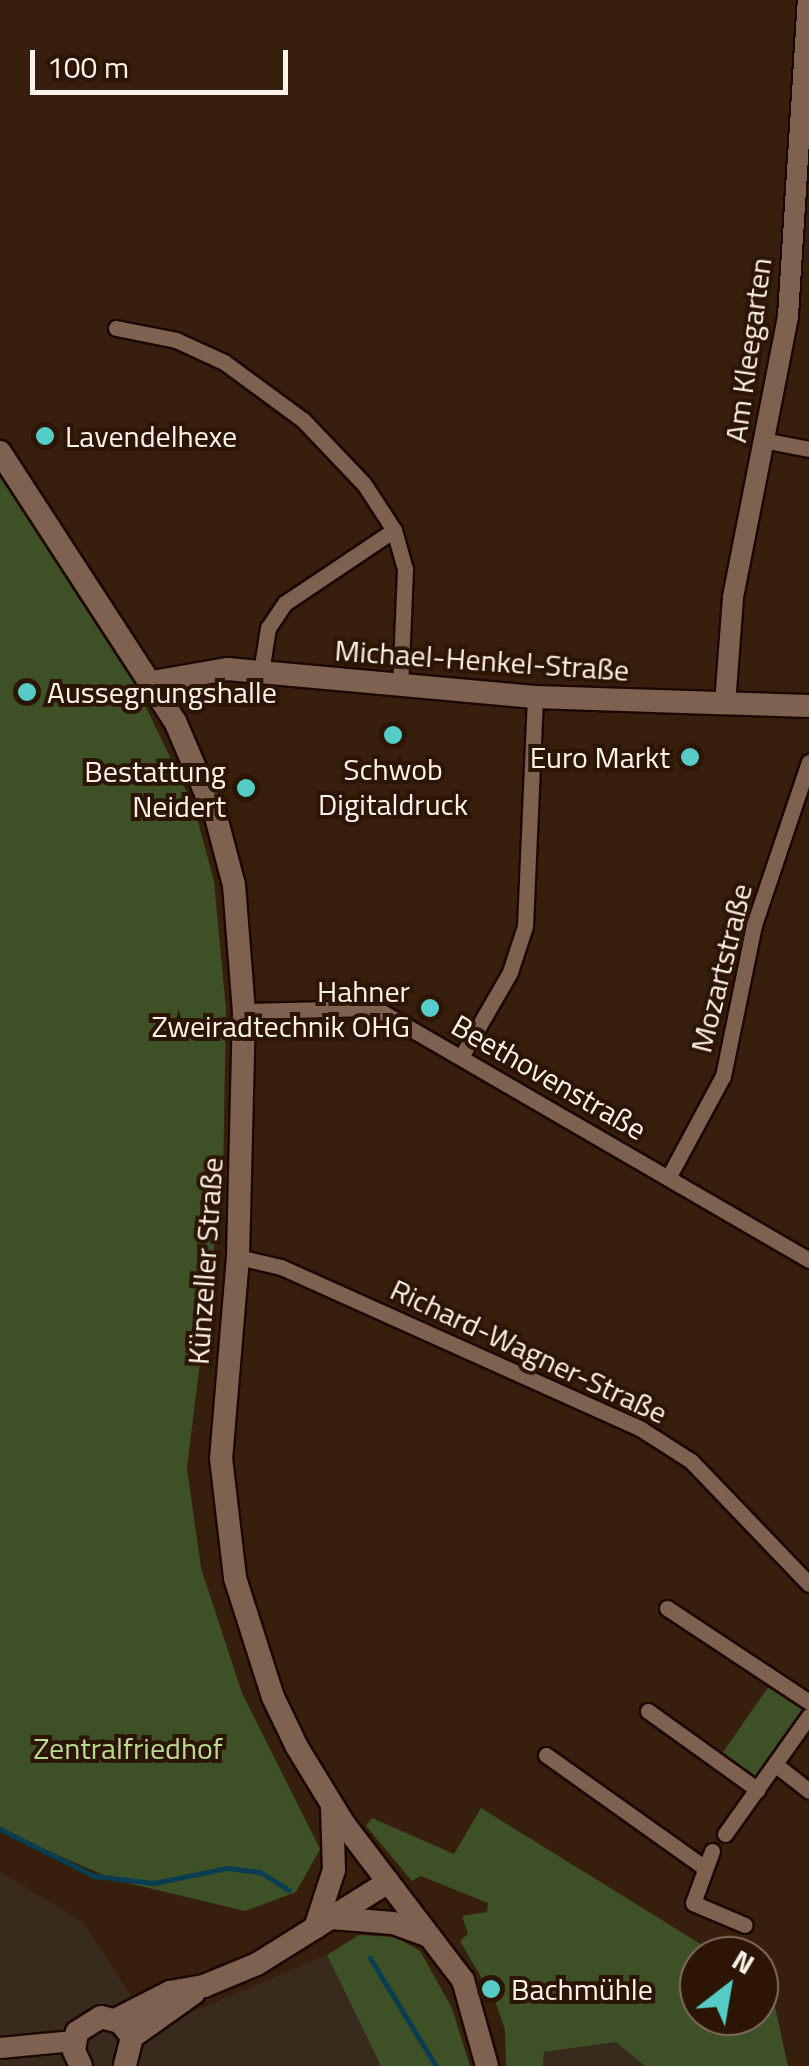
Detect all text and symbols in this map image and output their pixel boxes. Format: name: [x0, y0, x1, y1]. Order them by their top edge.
scale bar: [35, 30, 292, 92]
text: 100 m: [47, 44, 129, 90]
street label: Am Kleegarten: [717, 255, 779, 445]
place label: Lavendelhexe: [65, 418, 237, 454]
marker: Lavendelhexe: [34, 425, 56, 447]
street label: Michael-Henkel-Straße: [333, 632, 631, 688]
place label: Aussegnungshalle: [47, 674, 277, 710]
marker: Aussegnungshalle: [16, 681, 38, 703]
marker: Schwob Digitaldruck: [382, 724, 404, 746]
place label: Euro Markt: [530, 739, 670, 775]
marker: Euro Markt: [679, 746, 701, 768]
place label: Schwob Digitaldruck: [318, 751, 468, 822]
place label: Bestattung Neidert: [84, 753, 226, 824]
marker: Bestattung Neidert: [235, 777, 257, 799]
street label: Mozartstraße: [683, 880, 759, 1056]
place label: Hahner Zweiradtechnik OHG: [152, 973, 410, 1044]
marker: Hahner Zweiradtechnik OHG: [419, 997, 441, 1019]
street label: Beethovenstraße: [445, 1007, 653, 1147]
street label: Künzeller Straße: [180, 1156, 230, 1366]
street label: Richard-Wagner-Straße: [385, 1271, 673, 1431]
park label: Zentralfriedhof: [33, 1730, 223, 1766]
north arrow: [679, 1936, 779, 2036]
text: N: [724, 1938, 763, 1985]
place label: Bachmühle: [511, 1971, 653, 2007]
marker: Bachmühle: [480, 1978, 502, 2000]

